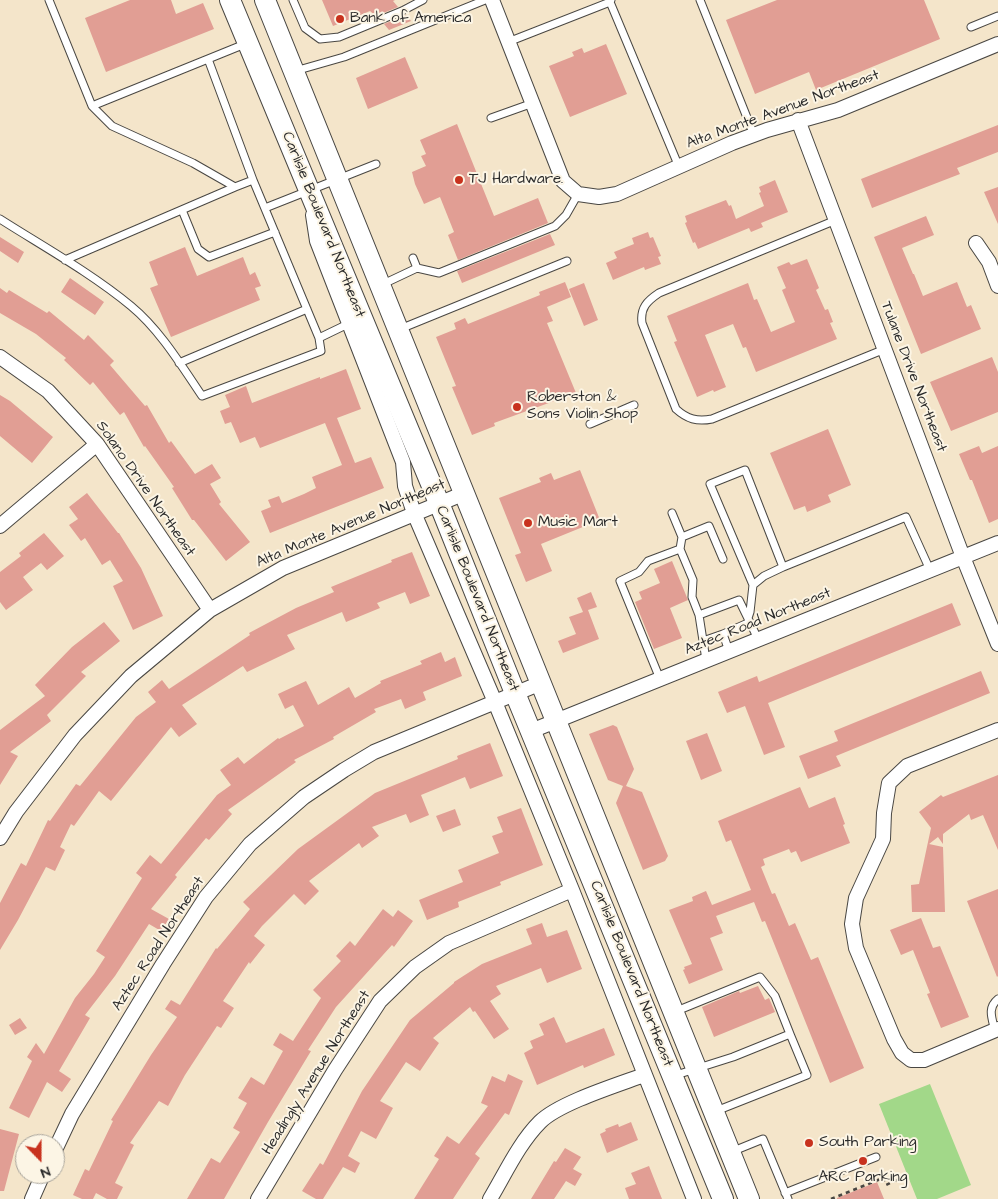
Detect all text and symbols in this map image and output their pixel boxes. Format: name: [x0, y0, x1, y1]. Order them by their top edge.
place label: Bank of America: [350, 10, 471, 28]
marker: Bank of America: [334, 13, 346, 25]
street label: Alta Monte Avenue Northeast: [684, 67, 882, 153]
street label: Carlisle Boulevard Northeast: [277, 130, 369, 320]
place label: TJ Hardware.: [469, 171, 563, 189]
marker: TJ Hardware.: [453, 174, 465, 186]
street label: Tulane Drive Northeast: [876, 299, 950, 455]
place label: Roberston & Sons Violin Shop: [527, 389, 638, 424]
marker: Roberston & Sons Violin Shop: [511, 401, 523, 413]
street label: Solano Drive Northeast: [91, 418, 199, 560]
street label: Alta Monte Avenue Northeast: [254, 476, 448, 572]
street label: Carlisle Boulevard Northeast: [431, 504, 523, 694]
place label: Music Mart: [538, 514, 618, 532]
marker: Music Mart: [522, 517, 534, 529]
street label: Aztec Road Northeast: [682, 584, 834, 660]
street label: Aztec Road Northeast: [109, 874, 209, 1014]
street label: Carlisle Boulevard Northeast: [585, 879, 677, 1069]
street label: Headingly Avenue Northeast: [259, 988, 375, 1158]
north arrow: [15, 1134, 65, 1184]
place label: South Parking: [819, 1134, 916, 1152]
marker: South Parking: [803, 1137, 815, 1149]
marker: ARC Parking: [857, 1155, 869, 1167]
text: N: [37, 1161, 53, 1183]
place label: ARC Parking: [818, 1169, 908, 1187]

